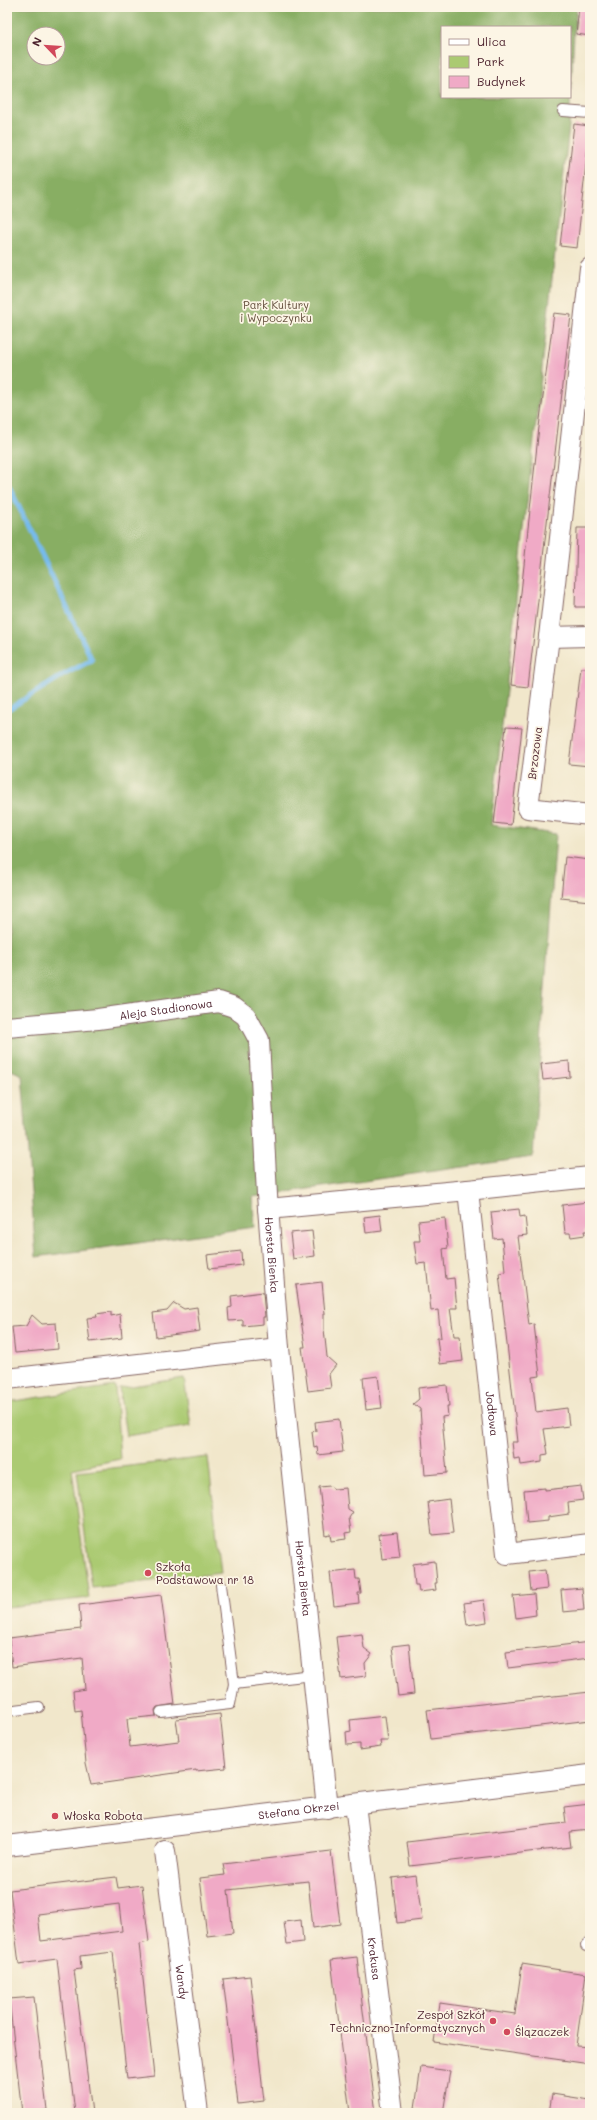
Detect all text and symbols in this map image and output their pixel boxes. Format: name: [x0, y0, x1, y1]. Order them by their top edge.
north arrow: [26, 26, 66, 66]
legend: [441, 26, 571, 98]
text: Ulica: [477, 33, 506, 49]
text: N: [28, 35, 45, 49]
text: Park: [477, 53, 504, 69]
text: Budynek: [477, 73, 525, 89]
park label: Park Kultury i Wypoczynku: [240, 297, 312, 325]
street label: Brzozowa: [524, 726, 545, 780]
street label: Aleja Stadionowa: [118, 995, 214, 1023]
street label: Horsta Bienka: [262, 1216, 283, 1294]
street label: Jodłowa: [483, 1391, 502, 1437]
street label: Horsta Bienka: [292, 1540, 315, 1617]
place label: Szkoła Podstawowa nr 18: [156, 1559, 254, 1587]
marker: Szkoła Podstawowa nr 18: [143, 1568, 153, 1578]
street label: Stefana Okrzei: [257, 1798, 340, 1822]
place label: Włoska Robota: [63, 1808, 143, 1823]
marker: Włoska Robota: [50, 1811, 60, 1821]
street label: Krakusa: [364, 1936, 385, 1981]
street label: Wandy: [172, 1963, 192, 2001]
place label: Zespół Szkół Techniczno-Informatycznych: [330, 2007, 486, 2035]
marker: Zespół Szkół Techniczno-Informatycznych: [488, 2016, 498, 2026]
place label: Ślązaczek: [515, 2024, 569, 2039]
marker: Ślązaczek: [502, 2027, 512, 2037]

